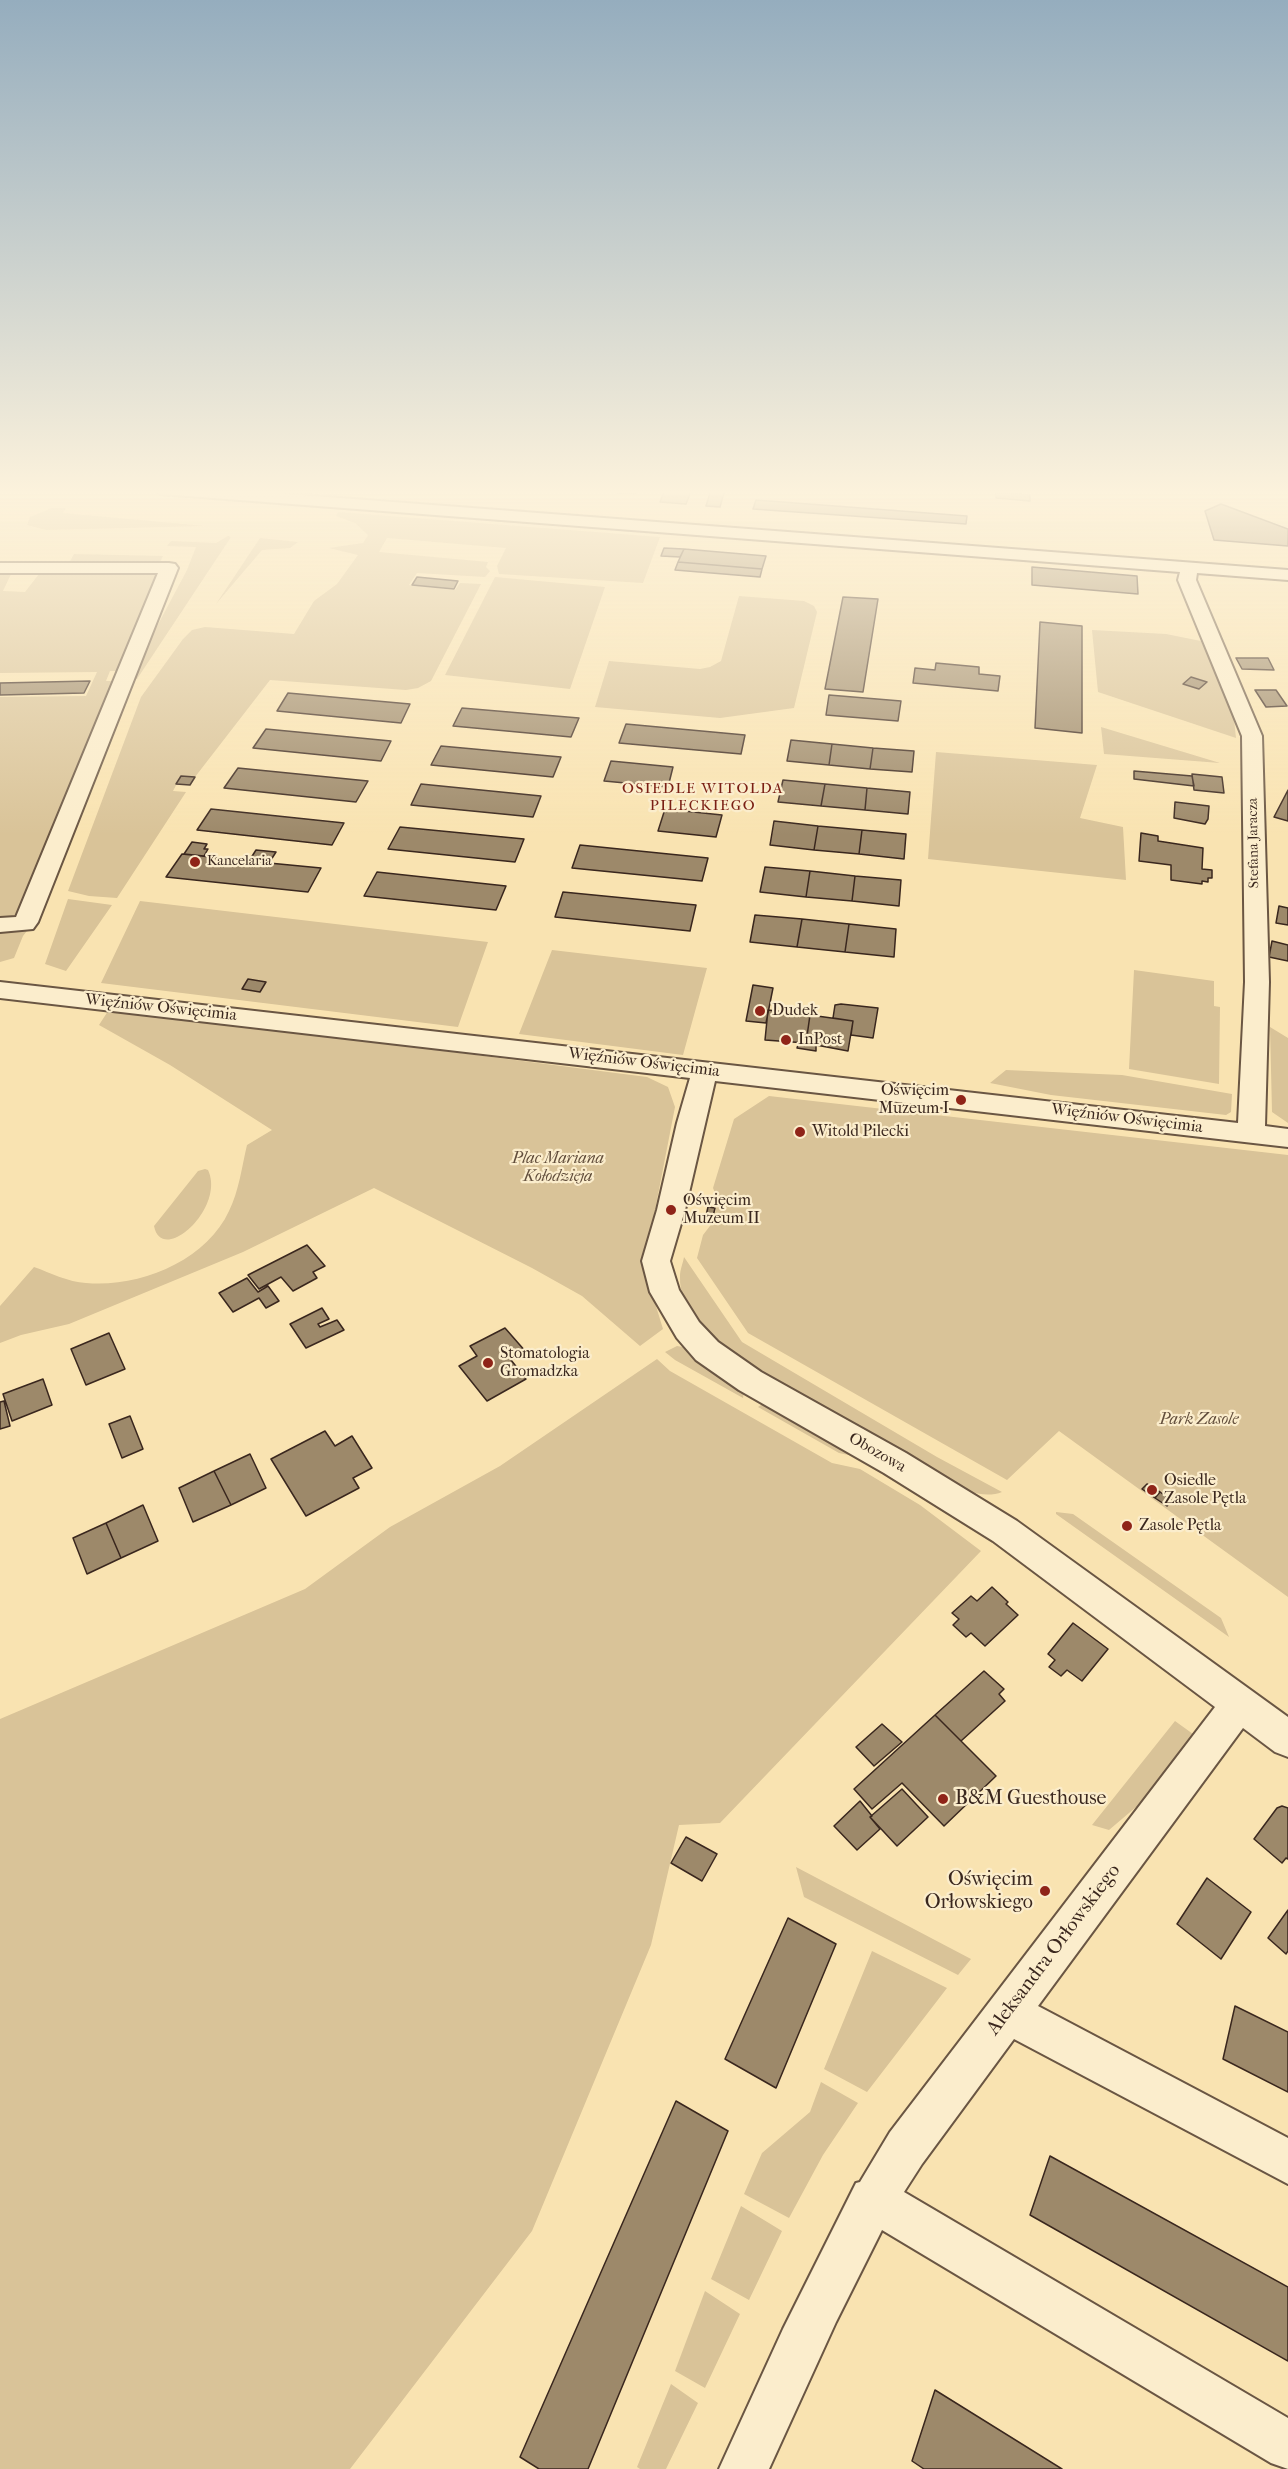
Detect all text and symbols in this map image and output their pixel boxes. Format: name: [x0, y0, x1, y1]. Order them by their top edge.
district label: OSIEDLE WITOLDA PILECKIEGO: [622, 780, 784, 815]
street label: Stefana Jaracza: [1245, 798, 1263, 888]
place label: Kancelaria: [207, 854, 272, 870]
marker: Kancelaria: [188, 855, 202, 869]
street label: Więźniów Oświęcimia: [84, 990, 238, 1026]
place label: Dudek: [772, 1001, 818, 1021]
marker: Dudek: [753, 1004, 767, 1018]
place label: InPost: [798, 1030, 843, 1050]
marker: InPost: [779, 1033, 793, 1047]
street label: Więźniów Oświęcimia: [567, 1044, 721, 1082]
place label: Oświęcim Muzeum I: [879, 1081, 949, 1119]
marker: Oświęcim Muzeum I: [954, 1093, 968, 1107]
street label: Więźniów Oświęcimia: [1050, 1100, 1204, 1138]
place label: Witold Pilecki: [812, 1122, 909, 1142]
marker: Witold Pilecki: [793, 1125, 807, 1139]
park label: Plac Mariana Kołodzieja: [512, 1149, 604, 1187]
place label: Oświęcim Muzeum II: [683, 1191, 760, 1229]
marker: Oświęcim Muzeum II: [664, 1203, 678, 1217]
place label: Stomatologia Gromadzka: [500, 1344, 590, 1382]
marker: Stomatologia Gromadzka: [481, 1356, 495, 1370]
park label: Park Zasole: [1159, 1410, 1239, 1430]
street label: Obozowa: [845, 1429, 909, 1477]
place label: Osiedle Zasole Pętla: [1164, 1471, 1247, 1509]
marker: Osiedle Zasole Pętla: [1145, 1483, 1159, 1497]
place label: Zasole Pętla: [1139, 1516, 1222, 1536]
marker: Zasole Pętla: [1120, 1519, 1134, 1533]
place label: B&M Guesthouse: [955, 1787, 1107, 1811]
marker: B&M Guesthouse: [936, 1792, 950, 1806]
street label: Aleksandra Orłowskiego: [982, 1860, 1126, 2040]
place label: Oświęcim Orłowskiego: [925, 1868, 1033, 1915]
marker: Oświęcim Orłowskiego: [1038, 1884, 1052, 1898]

